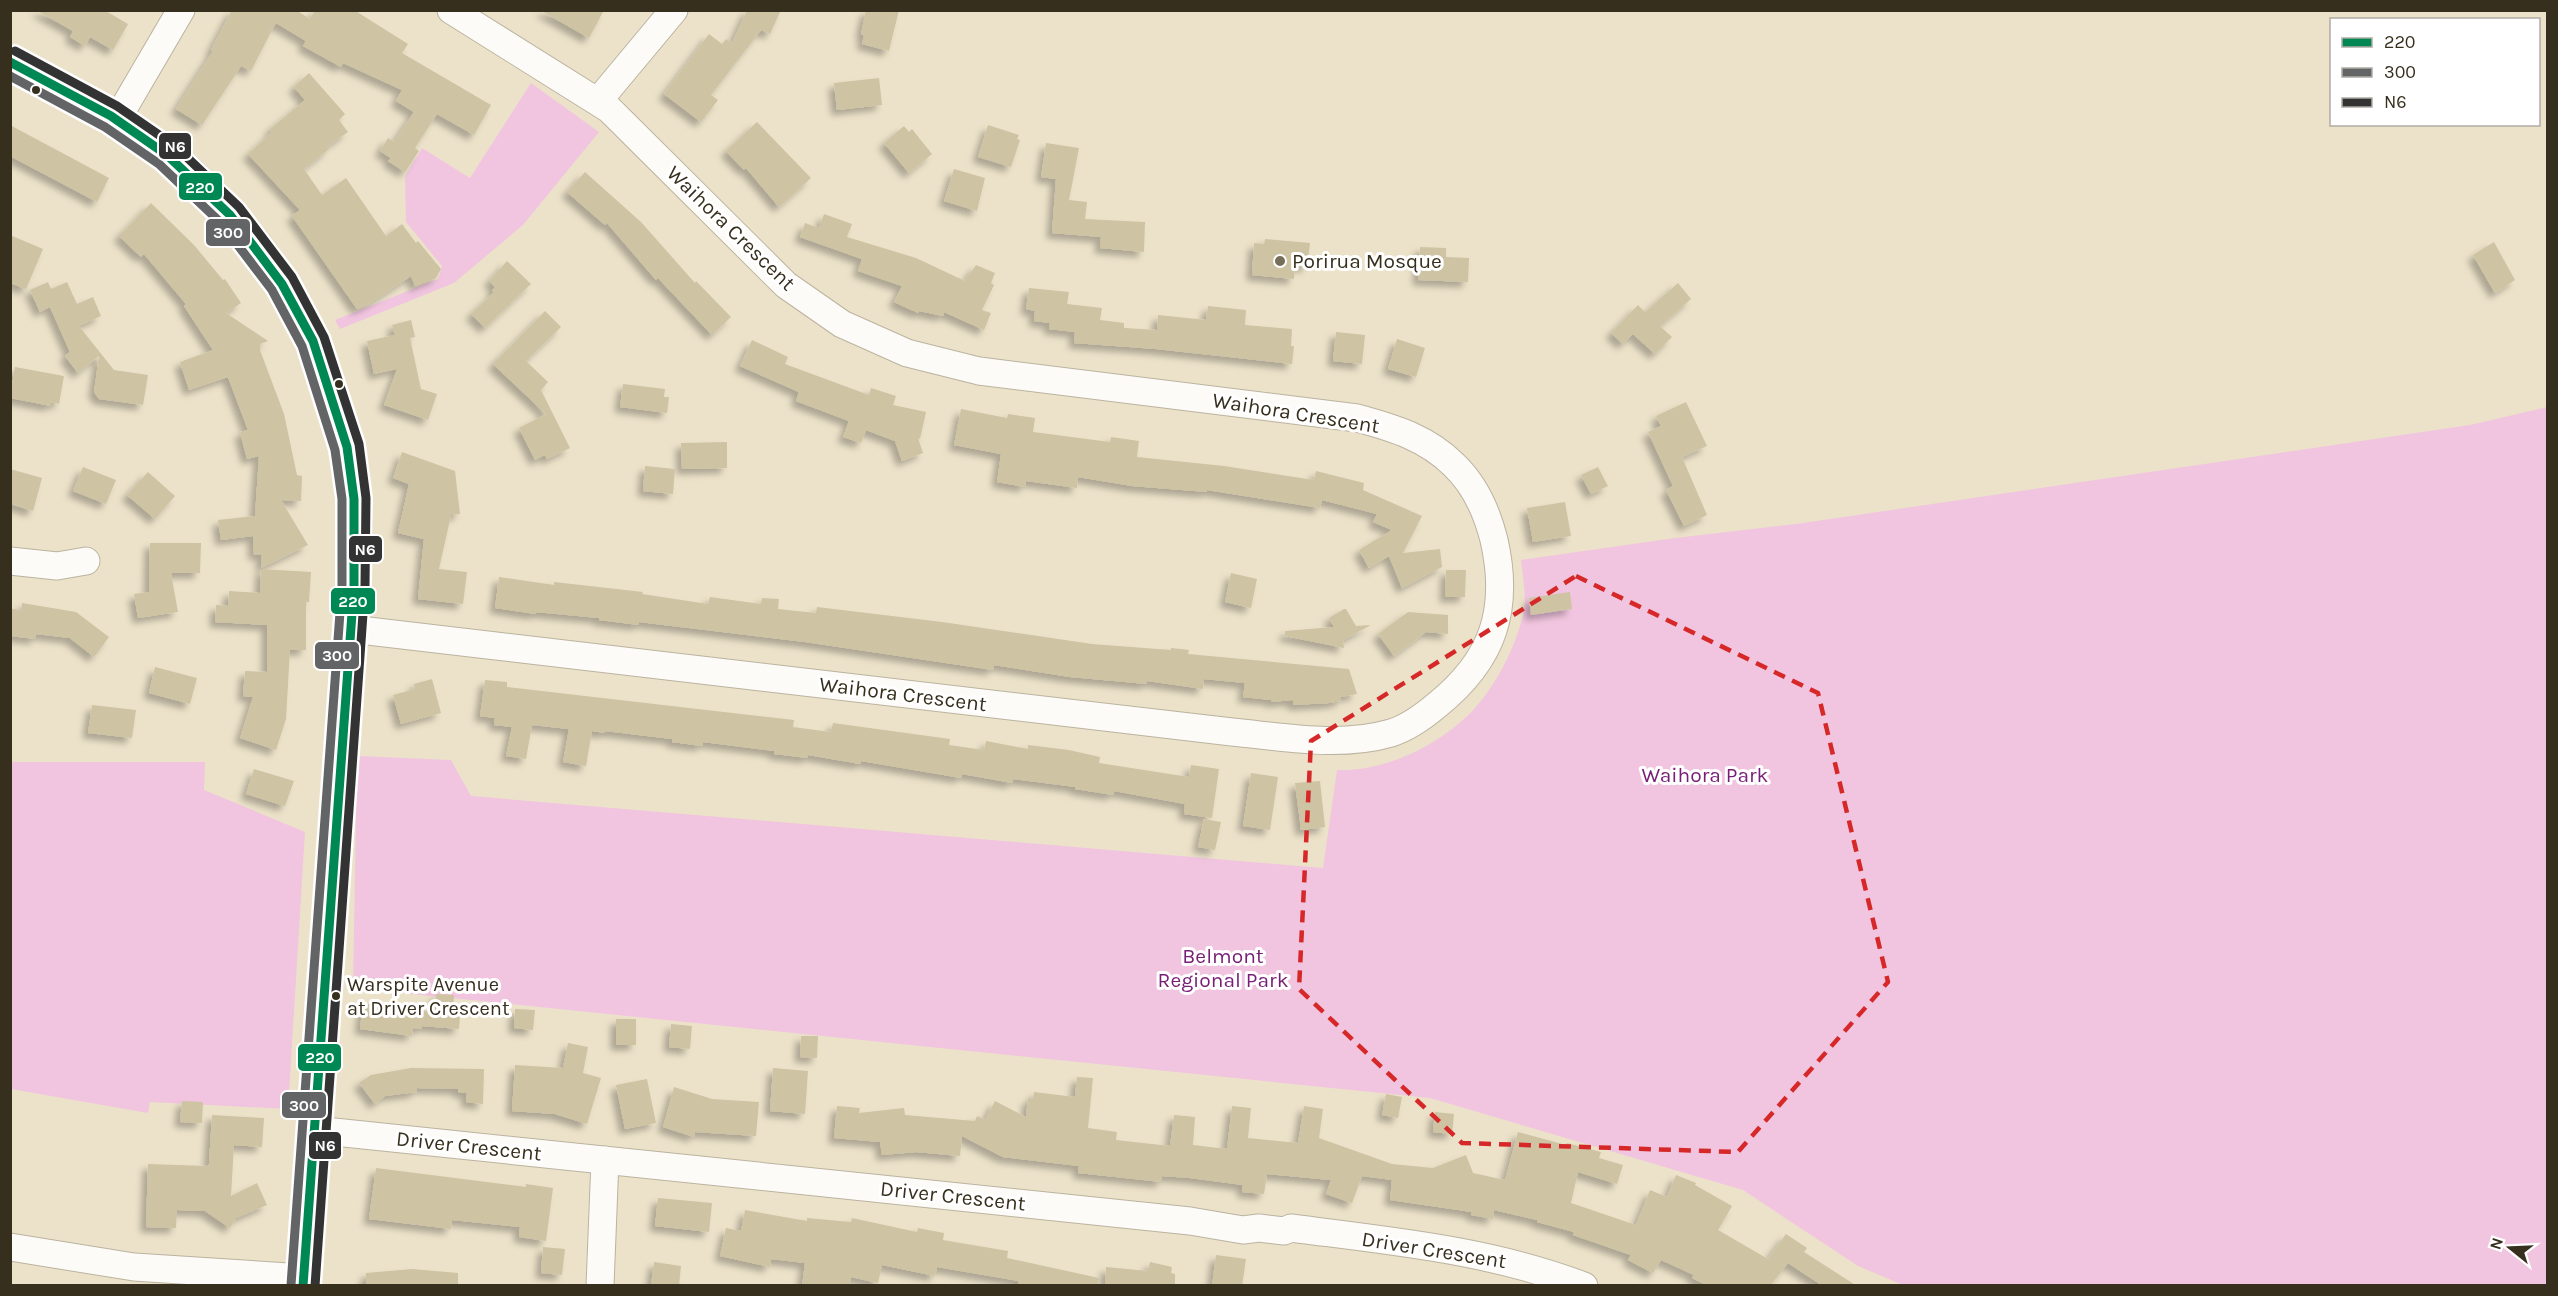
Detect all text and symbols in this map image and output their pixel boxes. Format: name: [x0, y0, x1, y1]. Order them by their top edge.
legend: [2330, 18, 2540, 126]
text: 220: [2384, 31, 2416, 53]
text: 300: [2384, 61, 2416, 83]
unlabelled marker: [30, 84, 42, 96]
text: N6: [2384, 91, 2407, 113]
line badge: N6: [158, 132, 192, 160]
text: N6: [164, 137, 186, 156]
street label: Waihora Crescent: [662, 161, 800, 295]
line badge: 220: [178, 172, 223, 201]
text: 220: [185, 178, 215, 197]
line badge: 300: [205, 218, 251, 247]
text: 300: [213, 223, 243, 242]
place label: Porirua Mosque: [1292, 249, 1442, 273]
marker: Porirua Mosque: [1273, 254, 1287, 268]
unlabelled marker: [333, 378, 345, 390]
street label: Waihora Crescent: [1211, 388, 1381, 438]
line badge: N6: [348, 535, 383, 563]
text: N6: [354, 540, 376, 559]
line badge: 220: [330, 587, 376, 615]
text: 220: [338, 592, 368, 611]
line badge: 300: [314, 641, 360, 670]
text: 300: [322, 646, 352, 665]
street label: Waihora Crescent: [818, 672, 988, 716]
park label: Waihora Park: [1642, 763, 1769, 787]
park label: Belmont Regional Park: [1158, 944, 1289, 992]
place label: Warspite Avenue at Driver Crescent: [347, 973, 510, 1020]
marker: Warspite Avenue at Driver Crescent: [330, 990, 342, 1002]
line badge: 220: [297, 1043, 342, 1072]
text: 220: [305, 1048, 335, 1067]
line badge: 300: [281, 1091, 327, 1119]
text: 300: [289, 1096, 319, 1115]
street label: Driver Crescent: [395, 1126, 543, 1166]
line badge: N6: [308, 1131, 342, 1160]
text: N6: [314, 1136, 336, 1155]
street label: Driver Crescent: [879, 1176, 1027, 1216]
north arrow: [2480, 1218, 2540, 1278]
street label: Driver Crescent: [1360, 1227, 1508, 1273]
text: N: [2485, 1235, 2507, 1252]

